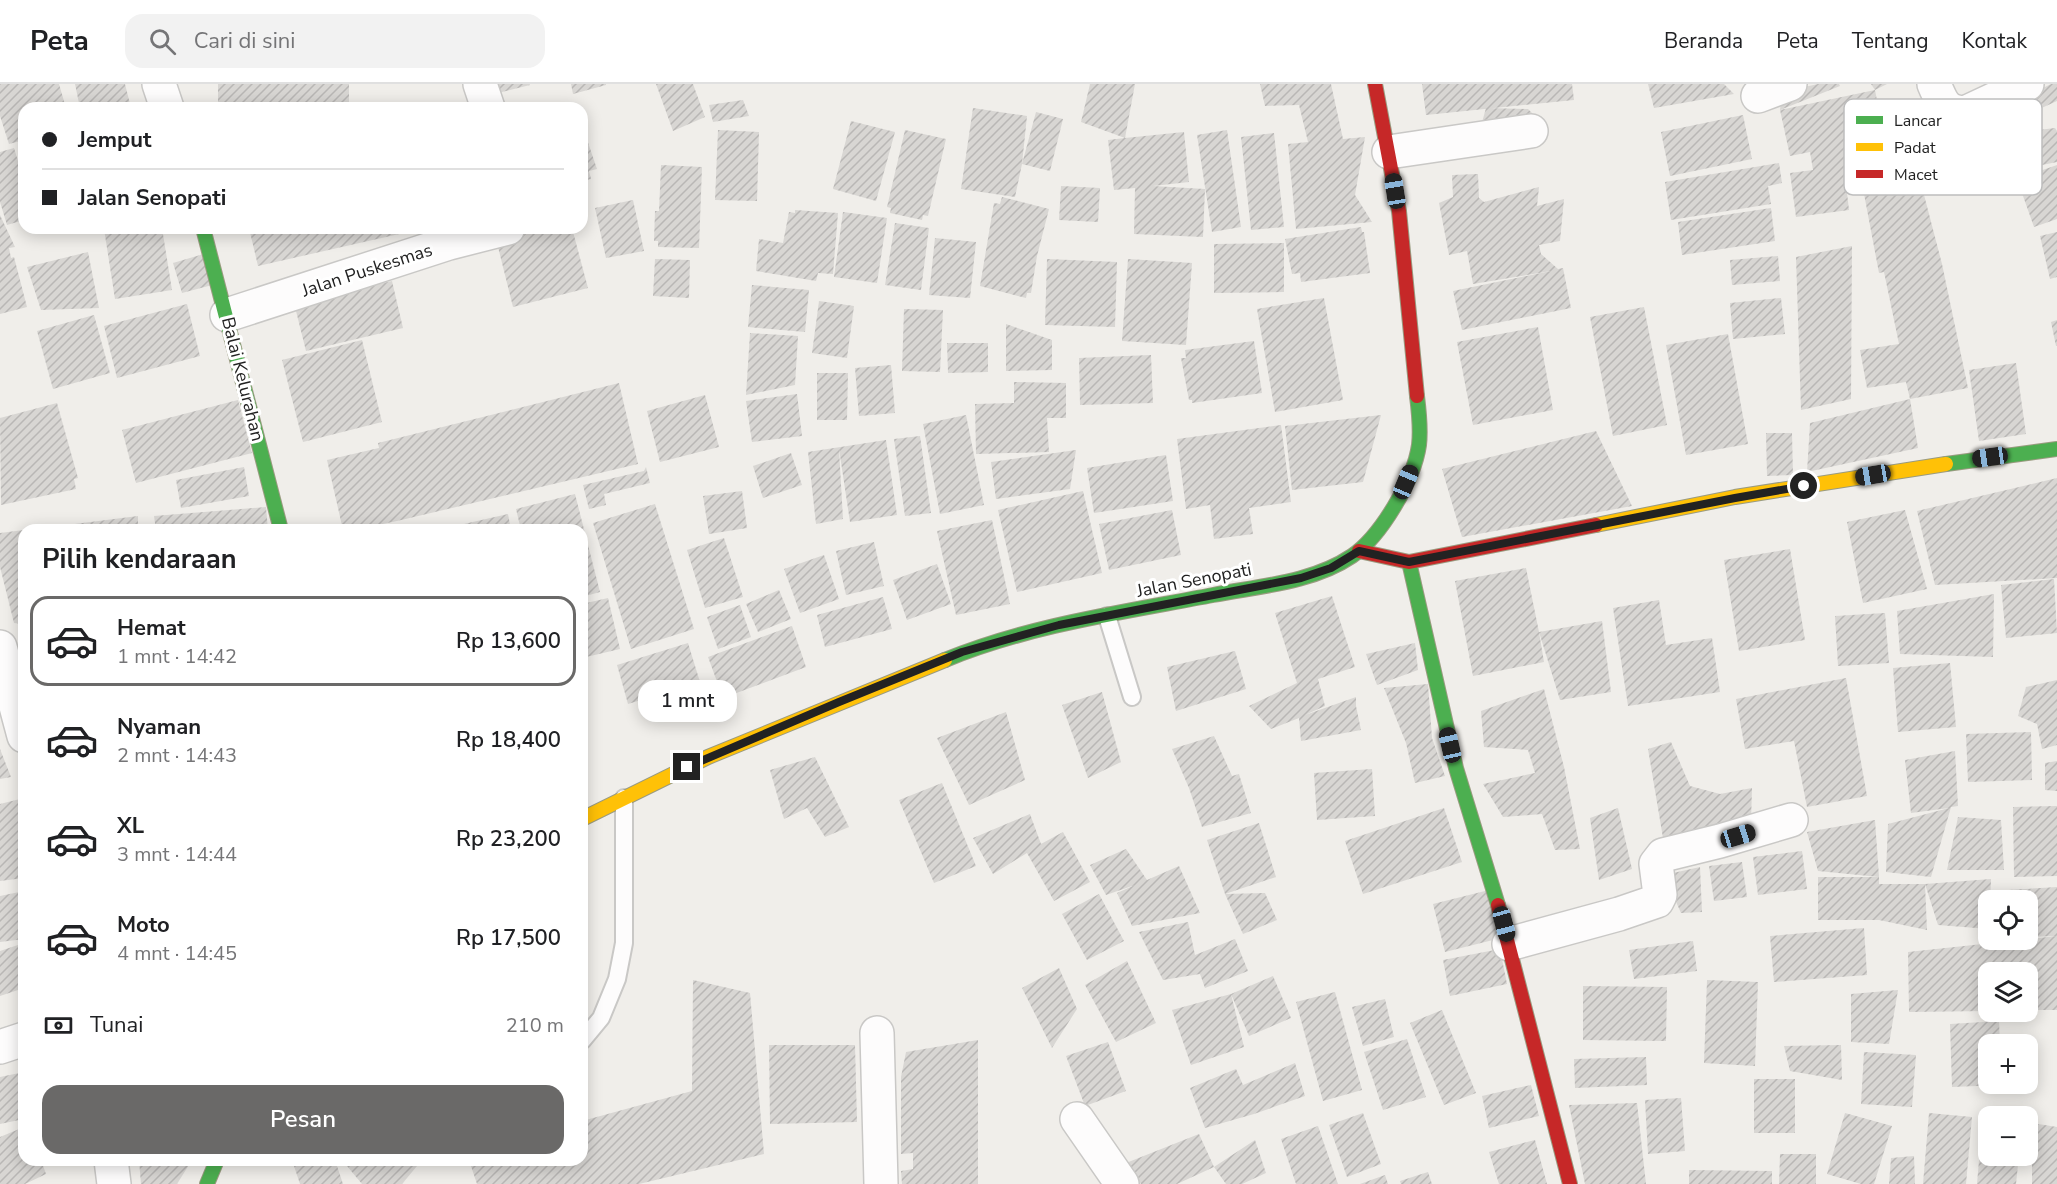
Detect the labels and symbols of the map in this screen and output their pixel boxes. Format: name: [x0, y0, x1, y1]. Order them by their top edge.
legend: [1844, 99, 2042, 195]
text: Lancar: [1894, 110, 1942, 132]
text: Padat: [1894, 137, 1936, 159]
text: Macet: [1894, 164, 1938, 186]
car: [1383, 172, 1407, 210]
street label: Jalan Puskesmas: [298, 238, 435, 303]
street label: Balai Kelurahan: [216, 314, 270, 444]
car: [1971, 446, 2009, 468]
car: [1391, 462, 1421, 502]
car: [1854, 463, 1892, 487]
route start: [1790, 472, 1817, 499]
street label: Jalan Senopati: [1134, 557, 1253, 603]
callout: 1 mnt: [638, 680, 736, 722]
car: [1437, 725, 1463, 765]
route end: [673, 753, 700, 780]
car: [1718, 822, 1758, 850]
car: [1491, 904, 1517, 944]

